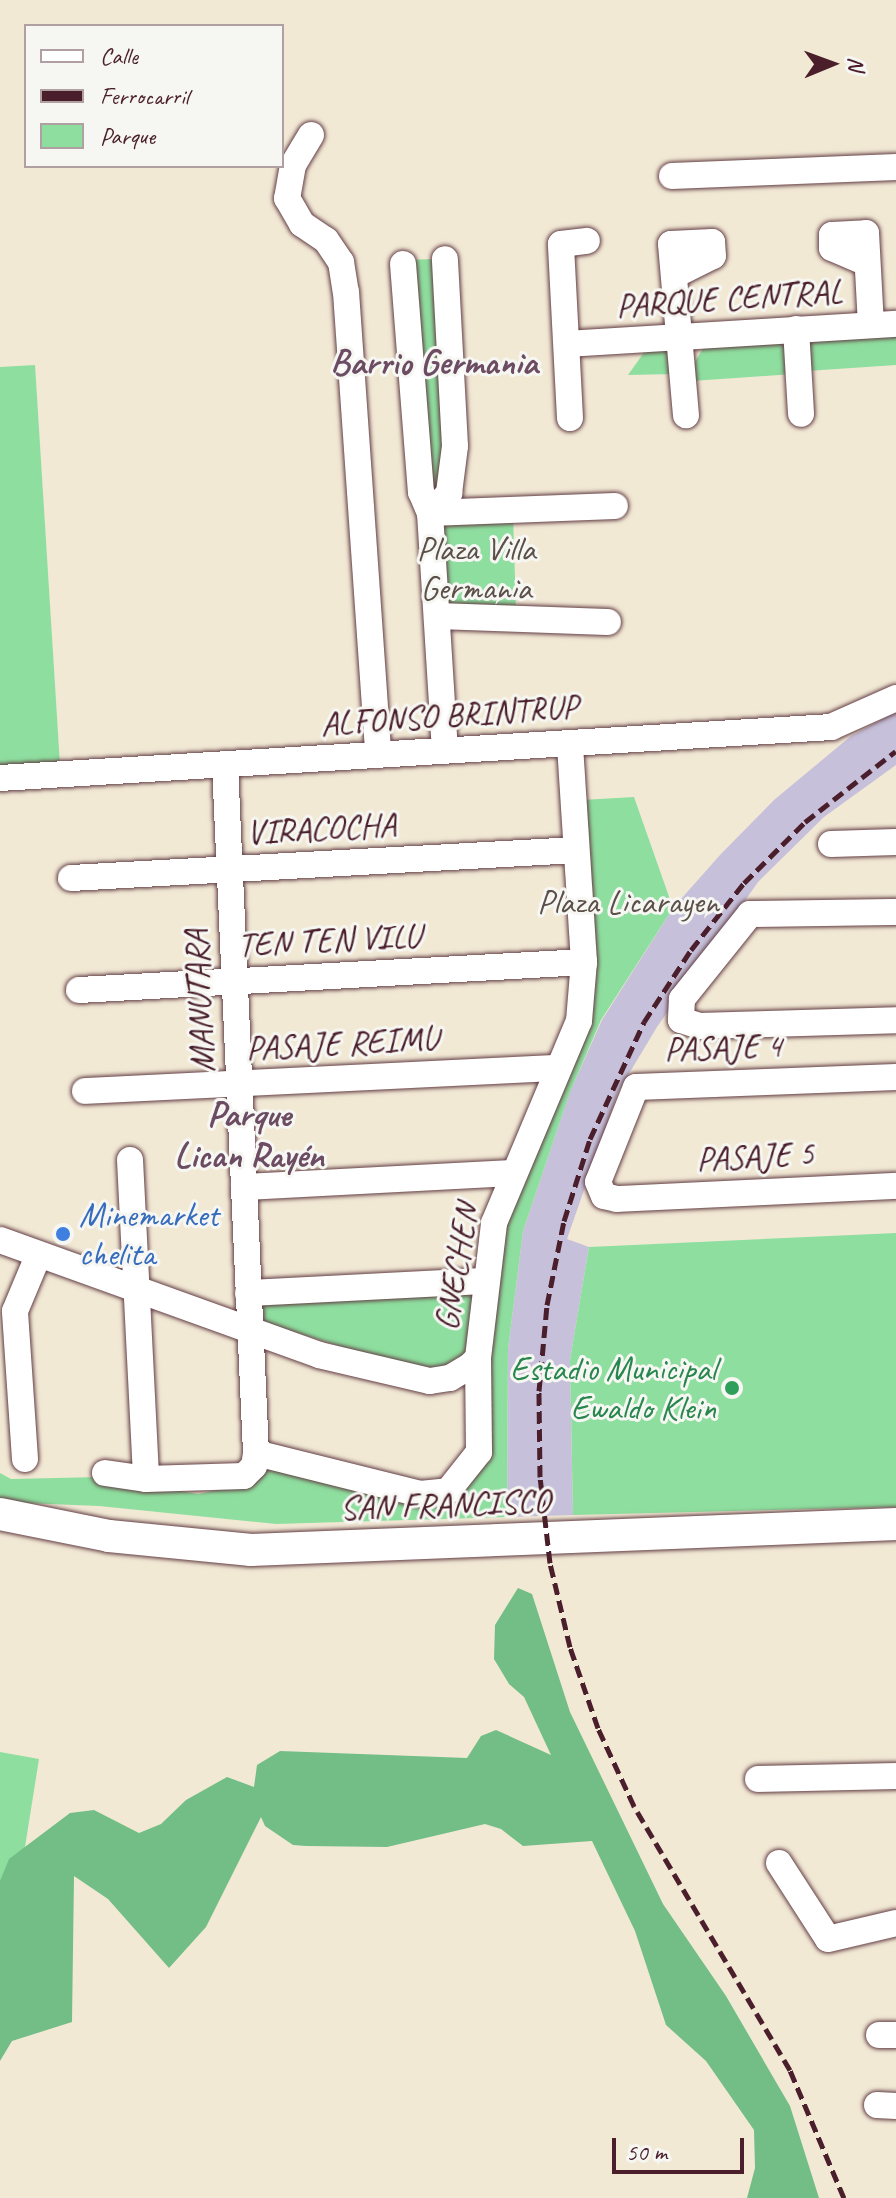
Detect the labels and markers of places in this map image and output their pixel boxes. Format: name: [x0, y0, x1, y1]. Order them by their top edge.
place label: Minemarket chelita: [79, 1194, 219, 1274]
marker: Minemarket chelita: [54, 1225, 72, 1243]
place label: Estadio Municipal Ewaldo Klein: [510, 1348, 716, 1428]
marker: Estadio Municipal Ewaldo Klein: [723, 1379, 741, 1397]

